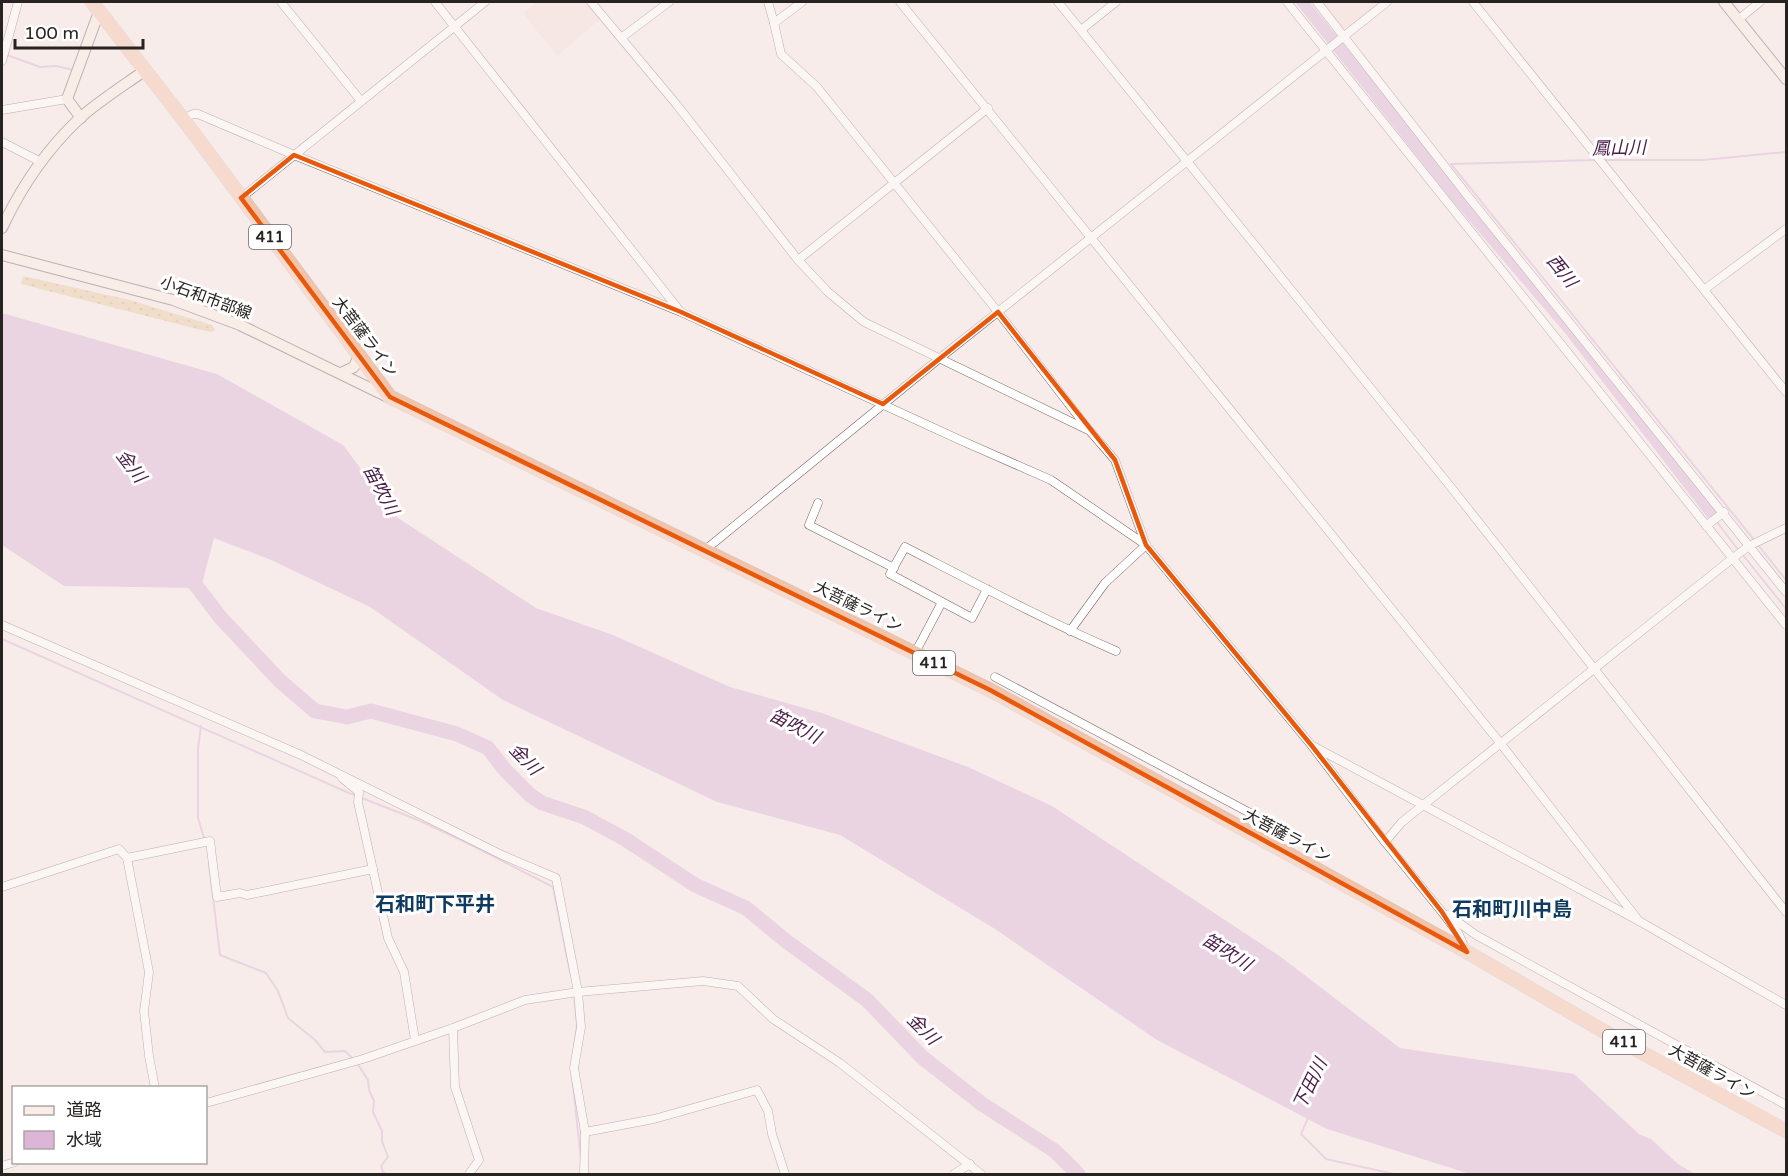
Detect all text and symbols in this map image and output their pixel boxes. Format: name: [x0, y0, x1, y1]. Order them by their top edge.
scale bar: [15, 12, 142, 50]
text: 100 m: [24, 22, 79, 44]
water label: 鳳山川: [1592, 136, 1648, 159]
road number: 411: [249, 225, 291, 249]
water label: 西川: [1542, 250, 1583, 293]
street label: 小石和市部線: [157, 272, 255, 324]
street label: 大菩薩ライン: [328, 293, 402, 381]
water label: 金川: [111, 445, 152, 489]
water label: 笛吹川: [359, 461, 404, 521]
street label: 大菩薩ライン: [810, 577, 906, 637]
road number: 411: [913, 651, 955, 675]
water label: 笛吹川: [766, 704, 826, 749]
water label: 金川: [505, 738, 547, 781]
street label: 大菩薩ライン: [1240, 805, 1334, 867]
district label: 石和町下平井: [375, 893, 495, 917]
district label: 石和町川中島: [1452, 898, 1572, 922]
water label: 笛吹川: [1198, 928, 1257, 977]
water label: 金川: [902, 1008, 945, 1051]
road number: 411: [1603, 1030, 1645, 1054]
street label: 大菩薩ライン: [1665, 1040, 1759, 1104]
water label: 下田川: [1288, 1053, 1333, 1113]
legend: [12, 1086, 207, 1164]
text: 道路: [66, 1099, 102, 1121]
text: 水域: [66, 1129, 102, 1151]

